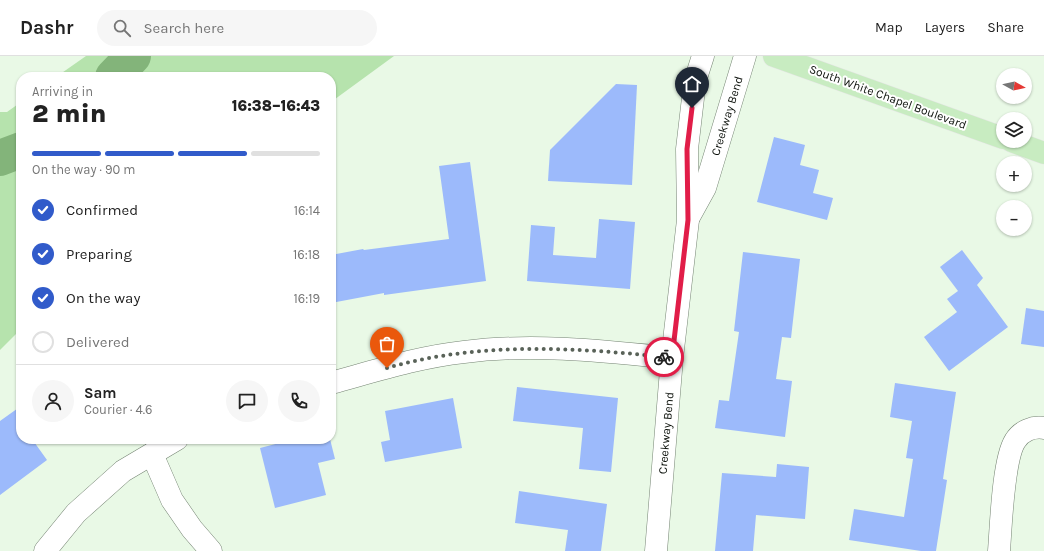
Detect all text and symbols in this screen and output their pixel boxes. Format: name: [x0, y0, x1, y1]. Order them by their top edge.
search box: [97, 10, 377, 46]
text: Dashr: [20, 17, 73, 39]
icon: search: [111, 17, 133, 39]
text: Search here: [143, 19, 224, 37]
text: Map: [875, 19, 903, 36]
text: Layers: [925, 19, 965, 36]
text: Share: [987, 19, 1024, 36]
street label: South White Chapel Boulevard: [808, 62, 968, 132]
pin: [675, 67, 709, 108]
north arrow: [996, 68, 1032, 104]
map controls: [996, 68, 1032, 236]
icon: home: [681, 73, 703, 95]
street label: Creekway Bend: [708, 75, 746, 157]
text: Arriving in: [32, 84, 93, 99]
text: 16:38–16:43: [232, 97, 320, 115]
text: 2 min: [32, 98, 107, 129]
button: layers: [996, 112, 1032, 148]
button: +: [996, 156, 1032, 192]
text: On the way · 90 m: [32, 162, 135, 177]
icon: check: [32, 199, 54, 221]
button: −: [996, 200, 1032, 236]
text: Confirmed: [66, 201, 138, 219]
text: 16:14: [294, 203, 320, 218]
icon: check: [32, 243, 54, 265]
text: Preparing: [66, 245, 132, 263]
text: 16:18: [293, 247, 320, 262]
icon: check: [32, 287, 54, 309]
text: On the way: [66, 289, 140, 307]
text: 16:19: [293, 291, 320, 306]
pin: [370, 327, 404, 368]
text: Delivered: [66, 333, 130, 351]
icon: bag: [376, 333, 398, 355]
courier: [644, 337, 684, 377]
icon: bike: [653, 346, 675, 368]
button: person: [32, 380, 74, 422]
button: chat: [226, 380, 268, 422]
button: phone: [278, 380, 320, 422]
text: Sam: [84, 384, 117, 402]
street label: Creekway Bend: [655, 391, 677, 475]
text: Courier · 4.6: [84, 402, 152, 417]

